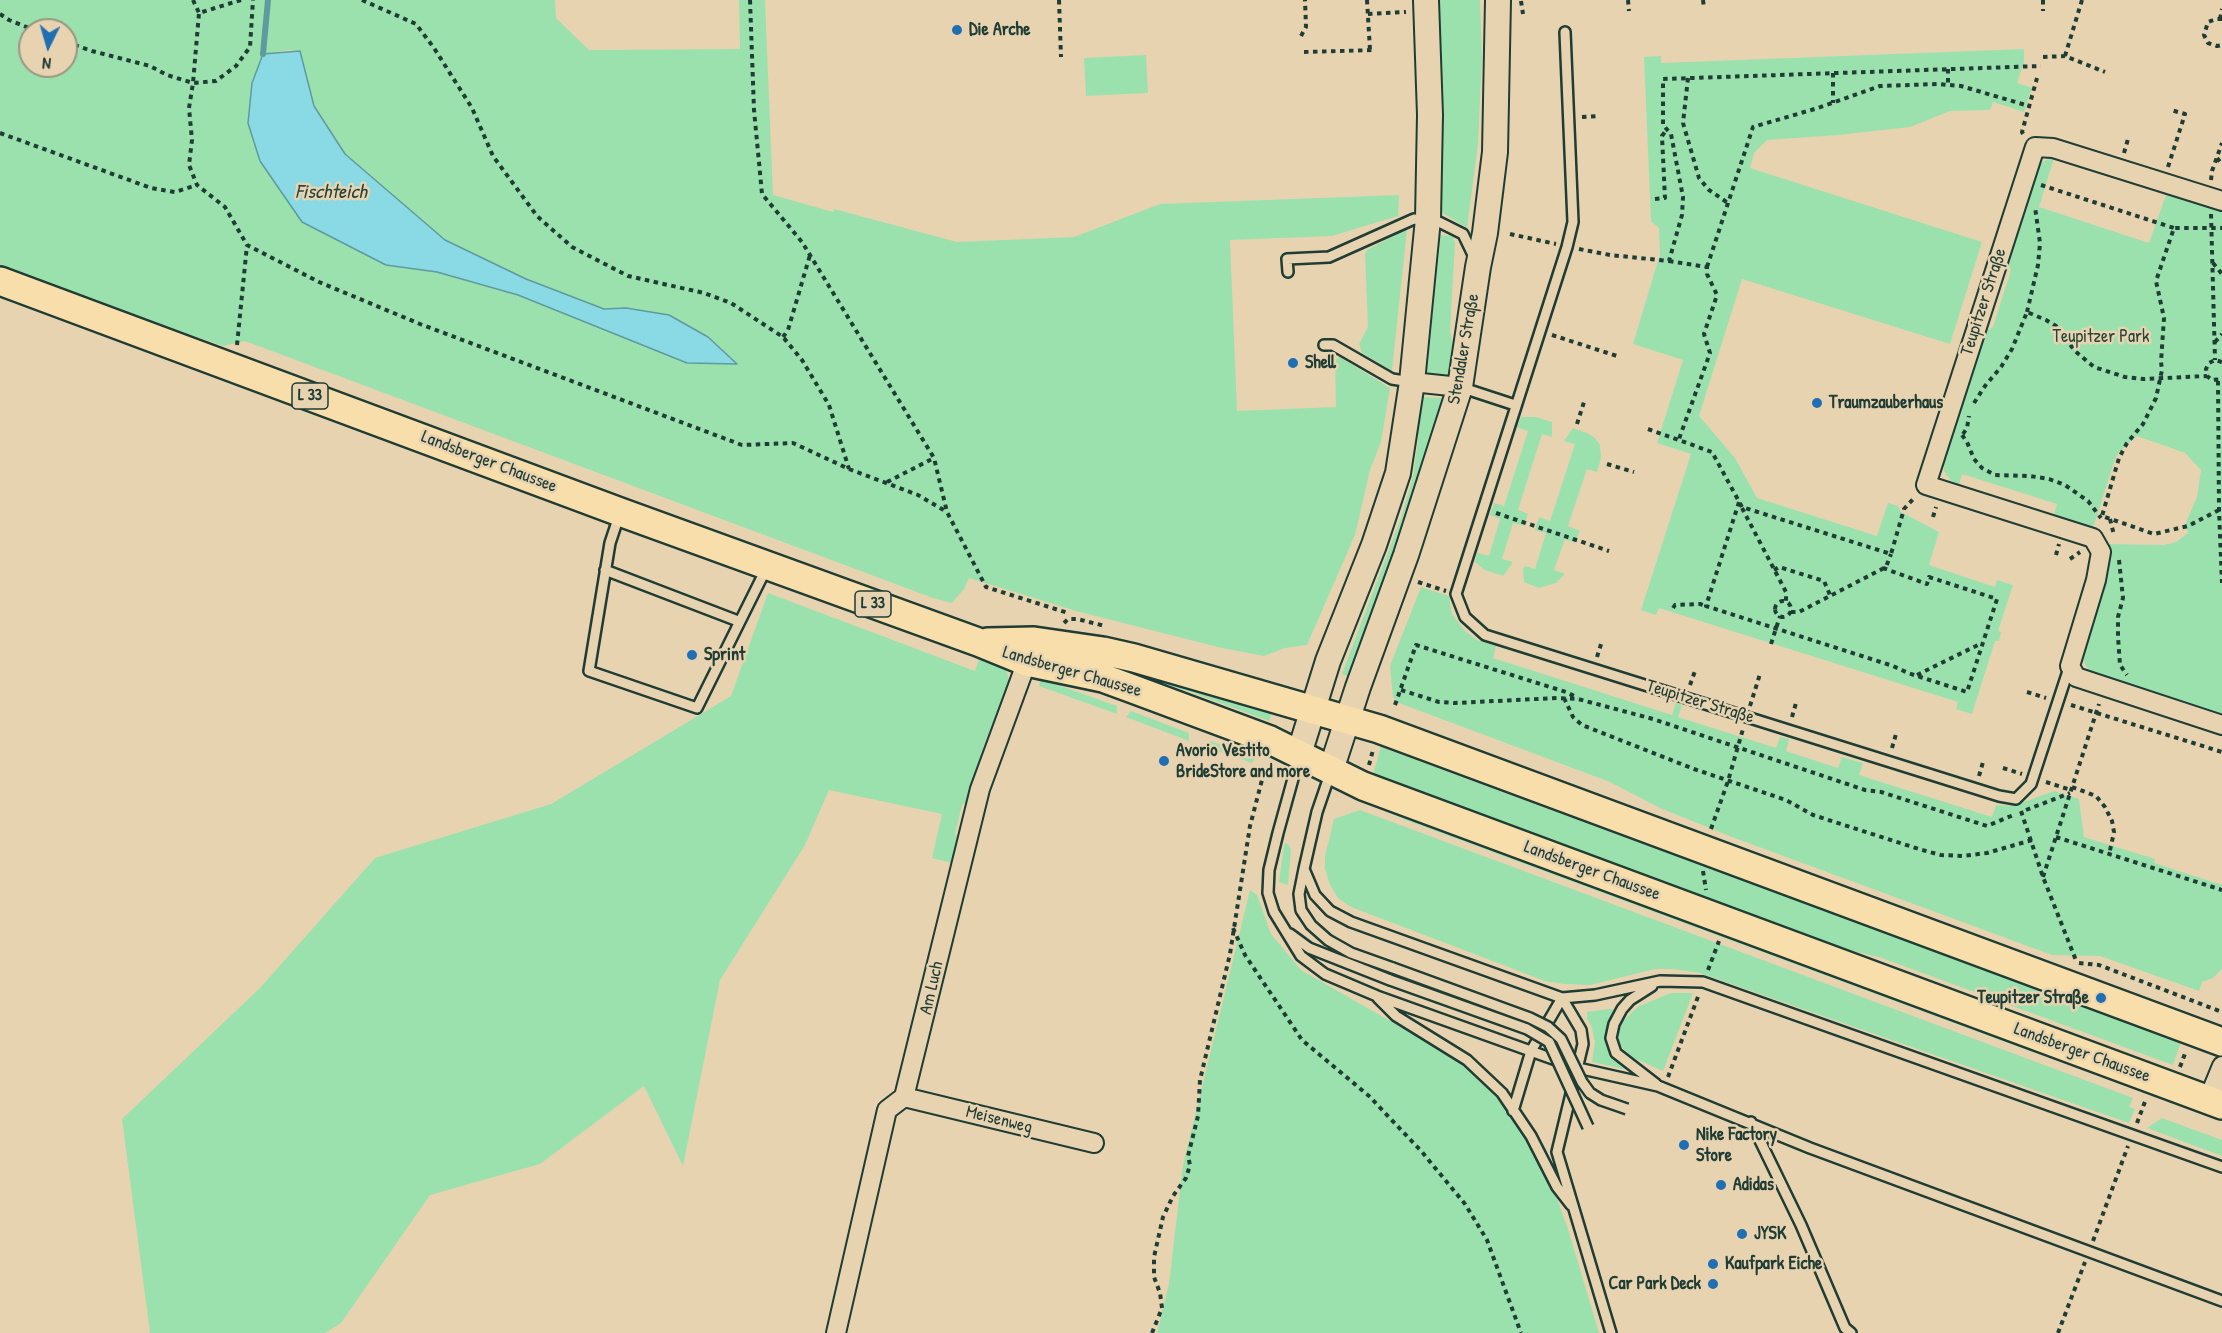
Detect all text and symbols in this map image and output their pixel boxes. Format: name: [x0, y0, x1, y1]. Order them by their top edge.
north arrow: [18, 18, 78, 78]
place label: Die Arche: [969, 19, 1030, 41]
marker: Die Arche: [950, 23, 964, 37]
text: N: [41, 53, 52, 75]
water label: Fischteich: [295, 181, 367, 205]
street label: Teupitzer Straße: [1956, 246, 2012, 358]
street label: Stendaler Straße: [1444, 292, 1484, 406]
park label: Teupitzer Park: [2053, 326, 2149, 348]
place label: Shell: [1305, 352, 1336, 374]
marker: Shell: [1286, 356, 1300, 370]
road number: L 33: [292, 383, 328, 409]
place label: Traumzauberhaus: [1829, 392, 1943, 414]
marker: Traumzauberhaus: [1810, 396, 1824, 410]
street label: Landsberger Chaussee: [418, 426, 560, 498]
road number: L 33: [855, 591, 891, 617]
street label: Landsberger Chaussee: [1000, 642, 1144, 702]
place label: Sprint: [704, 644, 745, 666]
marker: Sprint: [685, 648, 699, 662]
street label: Teupitzer Straße: [1643, 675, 1757, 729]
place label: Avorio Vestito BrideStore and more: [1176, 740, 1310, 783]
marker: Avorio Vestito BrideStore and more: [1157, 754, 1171, 768]
street label: Landsberger Chaussee: [1521, 836, 1663, 906]
street label: Am Luch: [915, 959, 949, 1017]
place label: Teupitzer Straße: [1977, 987, 2089, 1009]
marker: Teupitzer Straße: [2094, 991, 2108, 1005]
street label: Landsberger Chaussee: [2011, 1018, 2153, 1088]
street label: Meisenweg: [964, 1101, 1034, 1139]
place label: Nike Factory Store: [1696, 1124, 1777, 1166]
marker: Nike Factory Store: [1677, 1138, 1691, 1152]
place label: Adidas: [1733, 1174, 1774, 1196]
marker: Adidas: [1714, 1178, 1728, 1192]
place label: JYSK: [1754, 1223, 1786, 1245]
marker: JYSK: [1735, 1227, 1749, 1241]
place label: Kaufpark Eiche: [1725, 1253, 1822, 1275]
marker: Kaufpark Eiche: [1706, 1257, 1720, 1271]
place label: Car Park Deck: [1609, 1273, 1701, 1295]
marker: Car Park Deck: [1706, 1277, 1720, 1291]

